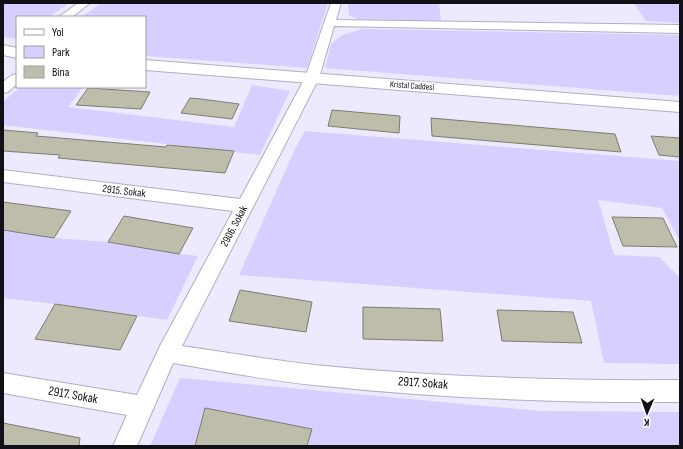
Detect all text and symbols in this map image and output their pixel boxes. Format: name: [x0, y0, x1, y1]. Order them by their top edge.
legend: [16, 16, 146, 88]
text: Yol: [52, 25, 64, 40]
text: Park: [52, 45, 70, 60]
text: Bina: [52, 65, 70, 80]
street label: Kristal Caddesi: [389, 79, 435, 93]
street label: 2915. Sokak: [102, 182, 147, 200]
street label: 2906. Sokak: [218, 203, 251, 249]
street label: 2917. Sokak: [397, 373, 449, 393]
street label: 2917. Sokak: [47, 383, 99, 407]
north arrow: [627, 393, 667, 433]
text: K: [643, 416, 650, 429]

